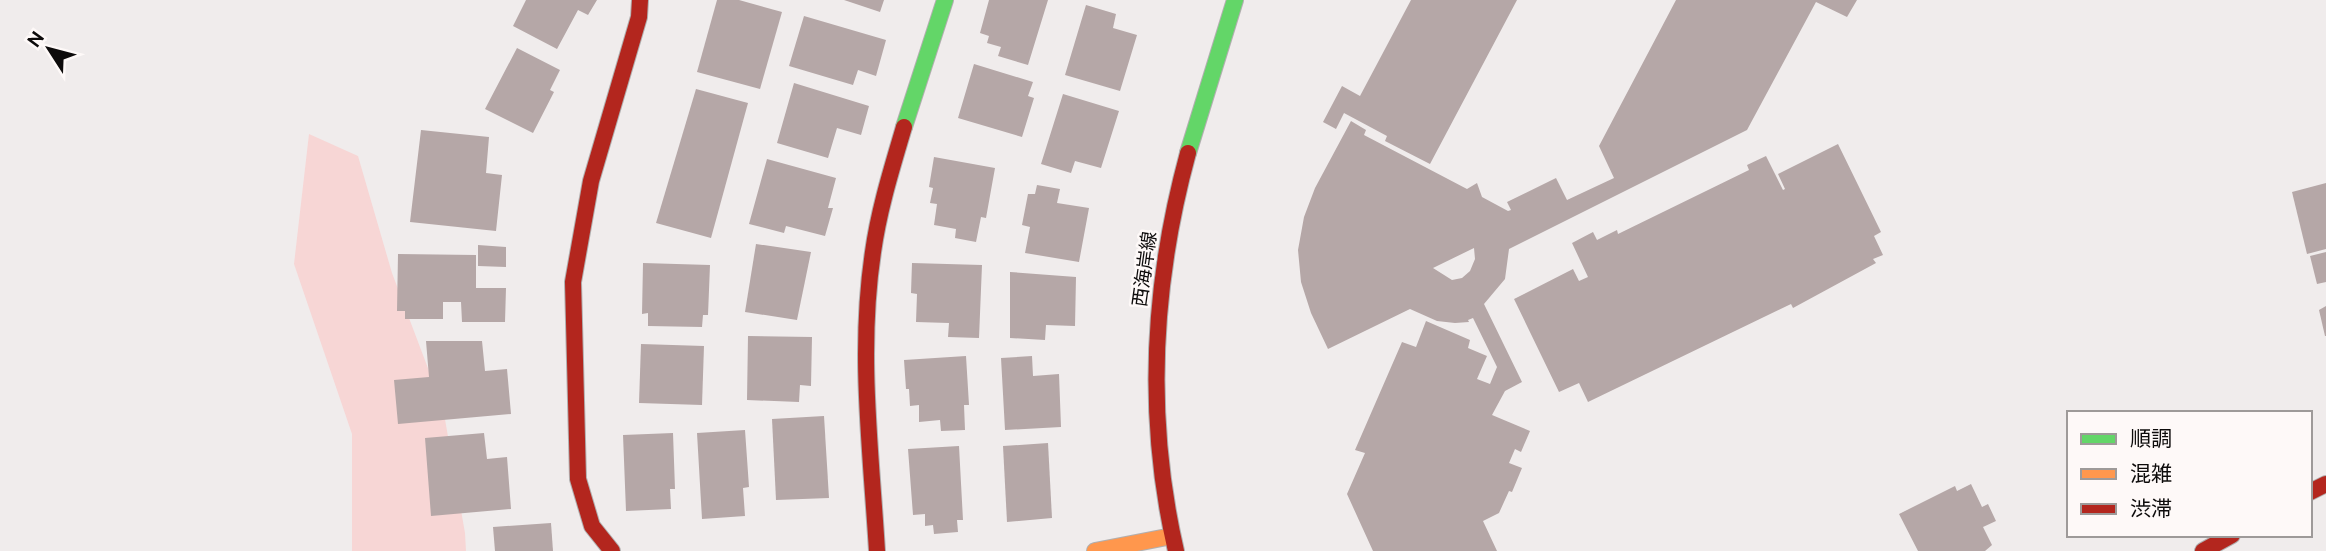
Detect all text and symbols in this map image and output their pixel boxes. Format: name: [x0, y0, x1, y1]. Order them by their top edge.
north arrow: [14, 14, 84, 84]
text: N: [22, 27, 48, 51]
street label: 西海岸線: [1128, 230, 1160, 308]
legend: [2067, 411, 2312, 537]
text: 順調: [2130, 426, 2172, 450]
text: 混雑: [2130, 461, 2172, 485]
text: 渋滞: [2130, 496, 2172, 520]

